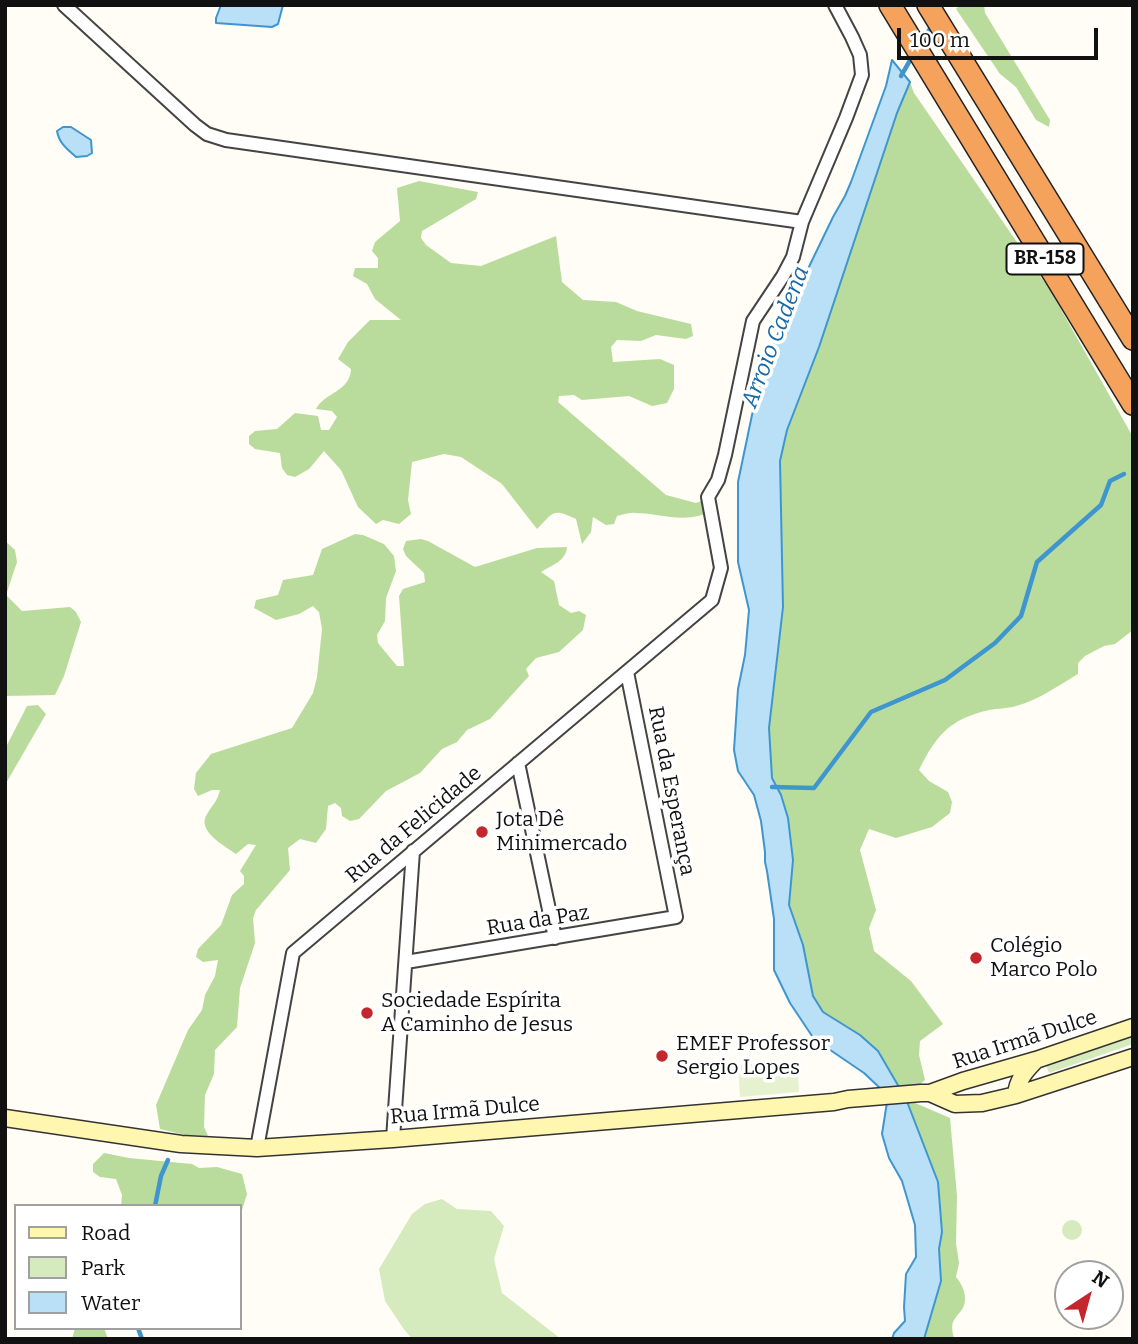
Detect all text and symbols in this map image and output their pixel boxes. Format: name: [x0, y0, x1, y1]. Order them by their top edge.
scale bar: [900, 14, 1101, 58]
text: 100 m: [910, 27, 970, 53]
road number: BR-158: [1006, 244, 1084, 274]
water label: Arroio Cadena: [736, 262, 816, 412]
street label: Rua da Esperança: [642, 704, 700, 878]
street label: Rua da Felicidade: [341, 761, 487, 889]
place label: Jota Dê Minimercado: [496, 807, 627, 857]
marker: Jota Dê Minimercado: [474, 824, 490, 840]
street label: Rua da Paz: [485, 900, 591, 942]
place label: Colégio Marco Polo: [990, 933, 1098, 983]
marker: Colégio Marco Polo: [968, 950, 984, 966]
place label: Sociedade Espírita A Caminho de Jesus: [381, 988, 573, 1038]
marker: Sociedade Espírita A Caminho de Jesus: [359, 1005, 375, 1021]
street label: Rua Irmã Dulce: [950, 1005, 1100, 1075]
place label: EMEF Professor Sergio Lopes: [676, 1031, 830, 1081]
marker: EMEF Professor Sergio Lopes: [654, 1048, 670, 1064]
street label: Rua Irmã Dulce: [389, 1092, 541, 1130]
legend: [14, 1204, 242, 1330]
text: Road: [81, 1220, 130, 1246]
text: Park: [81, 1255, 125, 1281]
north arrow: [1054, 1260, 1124, 1330]
text: N: [1088, 1266, 1113, 1293]
text: Water: [81, 1290, 140, 1316]

